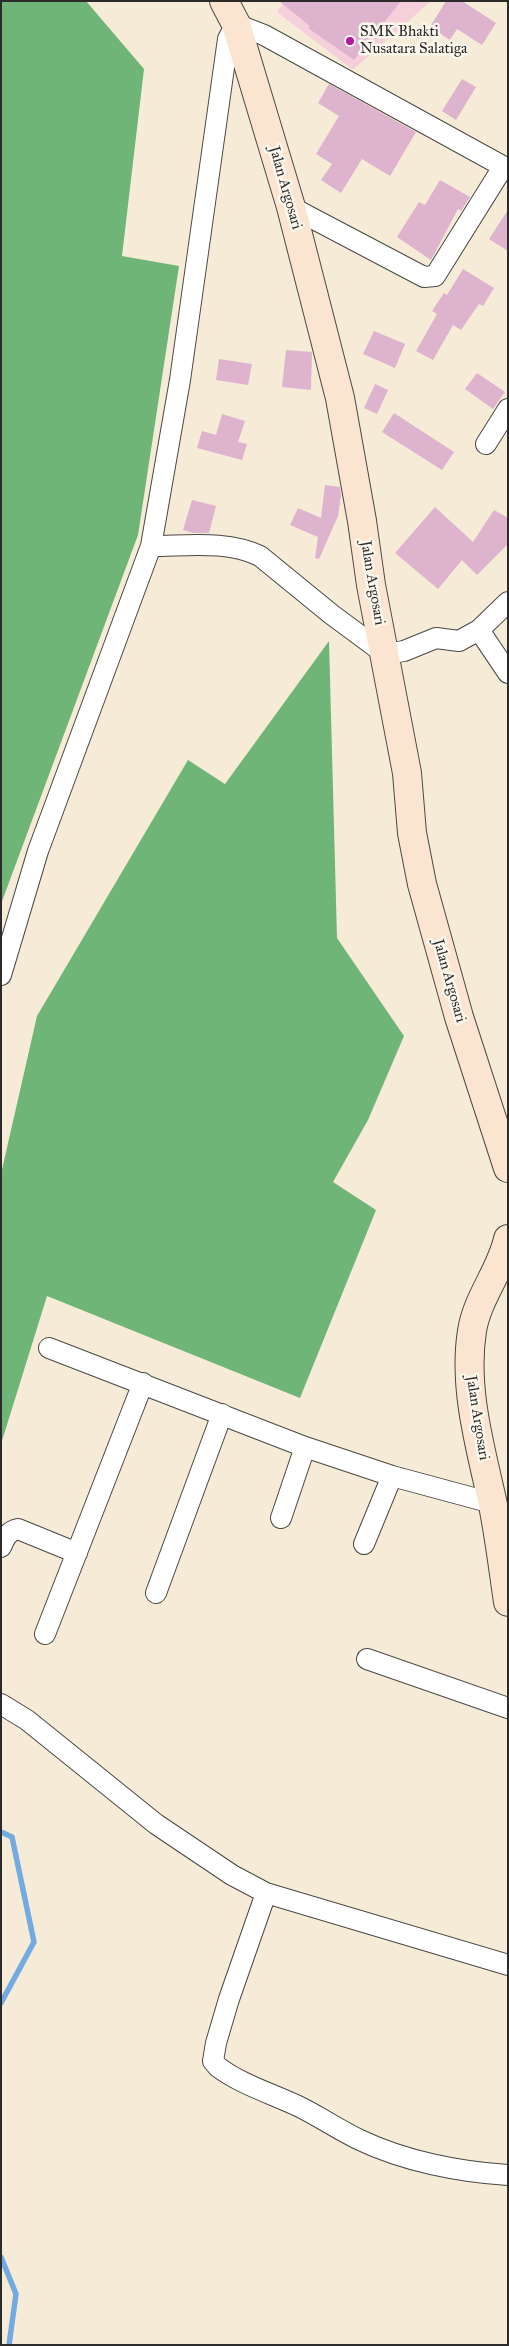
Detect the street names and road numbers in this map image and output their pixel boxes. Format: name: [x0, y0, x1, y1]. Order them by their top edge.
street label: Jalan Argosari: [265, 144, 305, 232]
street label: Jalan Argosari: [356, 539, 388, 627]
street label: Jalan Argosari: [429, 937, 469, 1025]
street label: Jalan Argosari: [461, 1374, 493, 1462]

